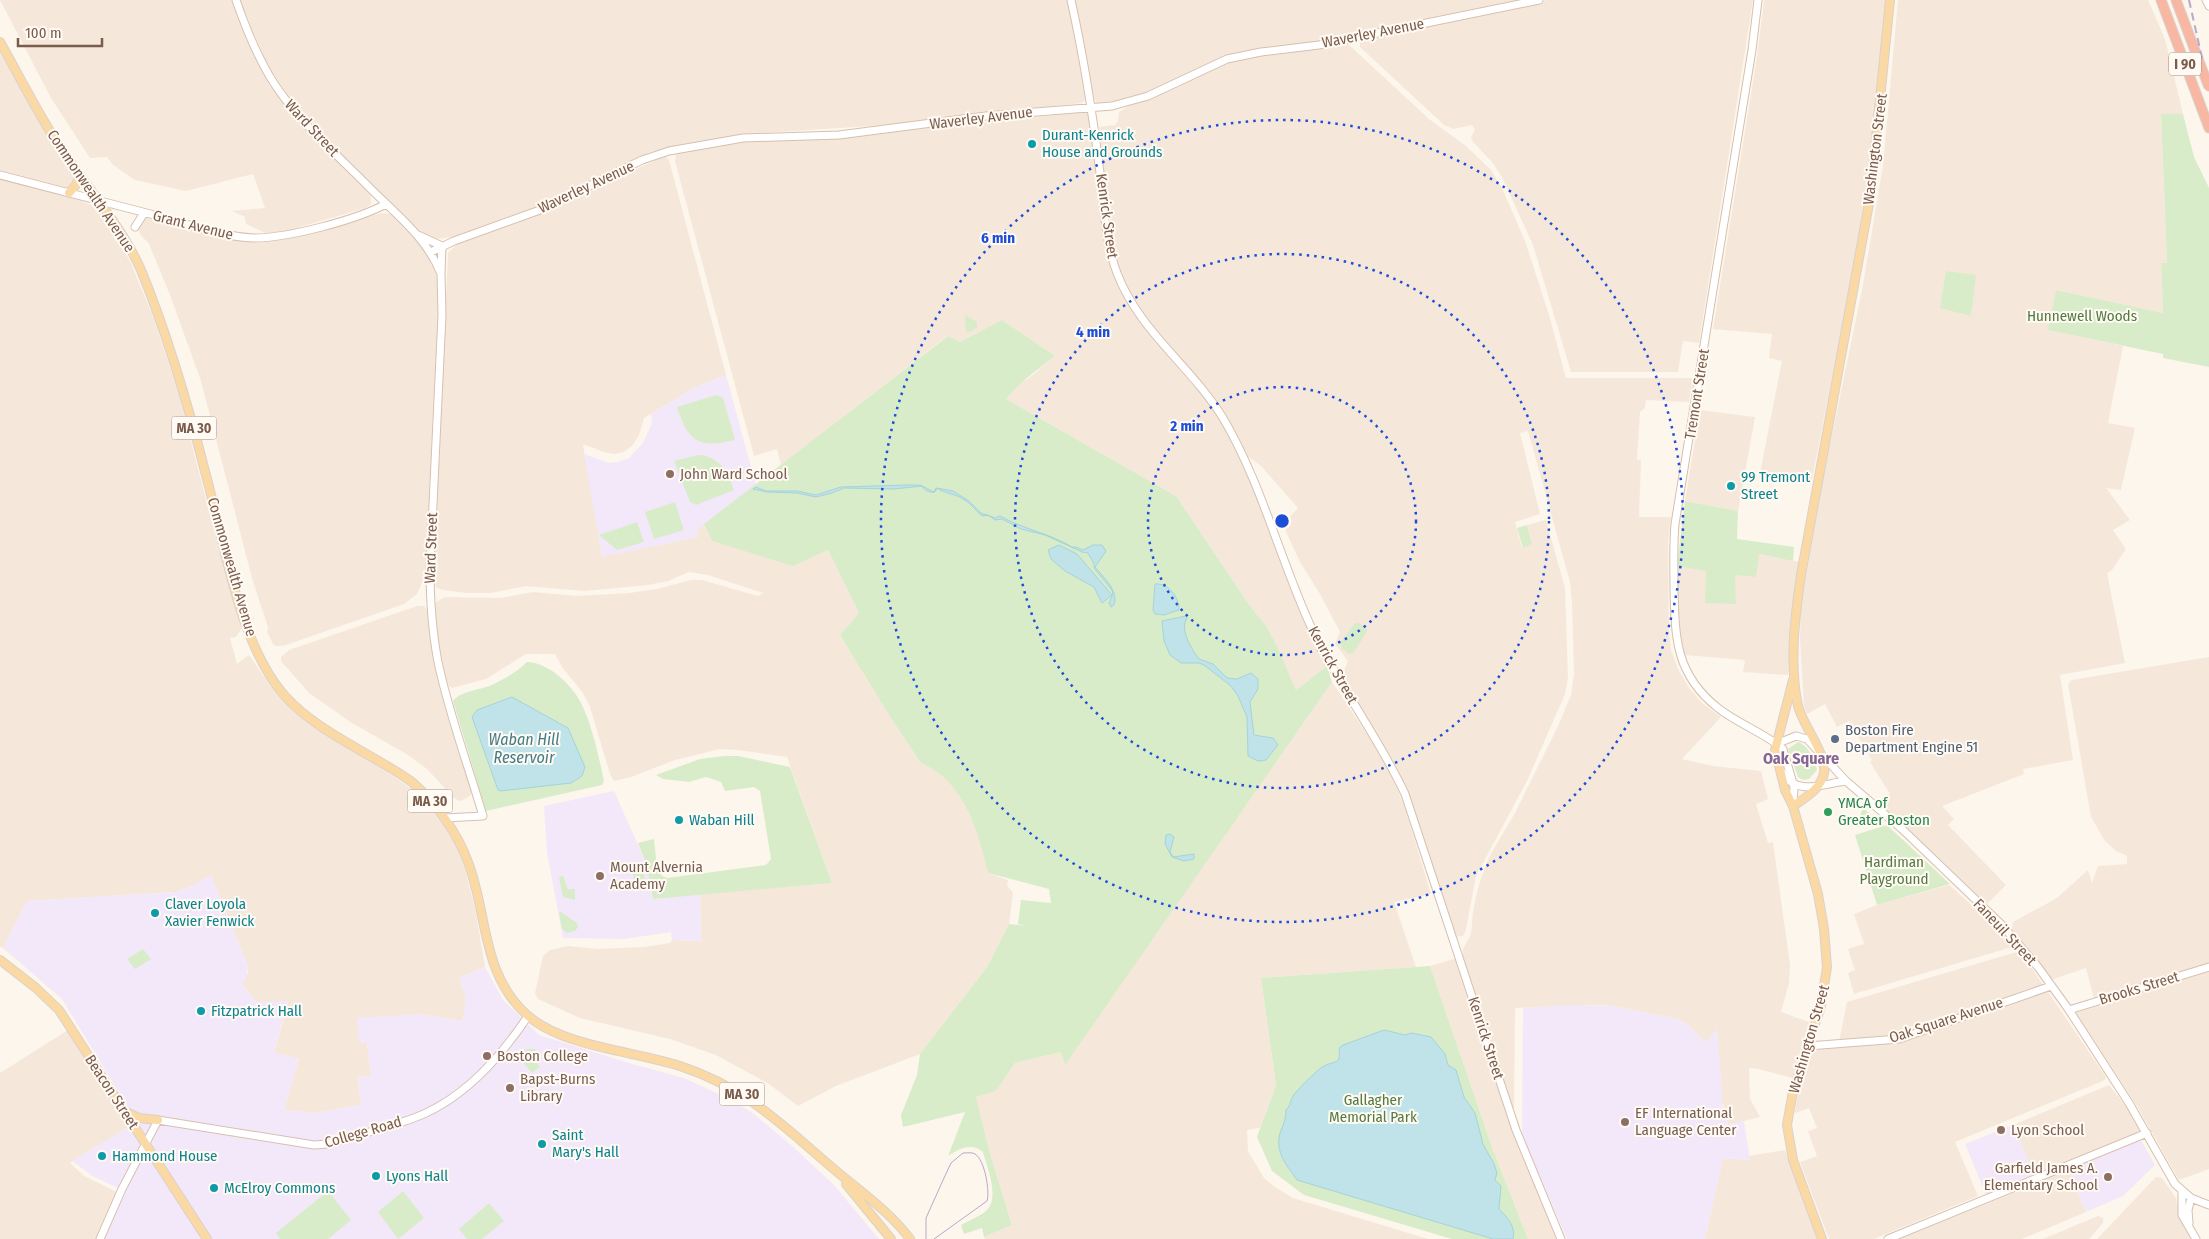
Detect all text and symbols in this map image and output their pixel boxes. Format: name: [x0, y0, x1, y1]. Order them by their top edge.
street label: Waverley Avenue: [1320, 14, 1426, 52]
scale bar: [18, 15, 101, 47]
text: 100 m: [25, 24, 62, 42]
road number: I 90: [2169, 52, 2201, 76]
street label: Washington Street: [1859, 92, 1891, 206]
street label: Ward Street: [281, 96, 343, 160]
street label: Waverley Avenue: [928, 103, 1034, 133]
street label: Commonwealth Avenue: [43, 126, 139, 256]
place label: Durant-Kenrick House and Grounds: [1042, 126, 1162, 161]
marker: Durant-Kenrick House and Grounds: [1026, 138, 1038, 150]
street label: Waverley Avenue: [535, 157, 637, 217]
street label: Kenrick Street: [1092, 172, 1122, 260]
street label: Grant Avenue: [151, 206, 235, 244]
text: 6 min: [981, 229, 1015, 247]
park label: Hunnewell Woods: [2027, 307, 2137, 325]
text: 4 min: [1076, 323, 1110, 341]
street label: Tremont Street: [1681, 347, 1713, 441]
road number: MA 30: [172, 416, 216, 439]
text: 2 min: [1169, 417, 1204, 435]
place label: John Ward School: [680, 465, 787, 483]
marker: John Ward School: [664, 468, 676, 480]
place label: 99 Tremont Street: [1741, 468, 1810, 503]
marker: 99 Tremont Street: [1725, 480, 1737, 492]
street label: Commonwealth Avenue: [204, 495, 260, 639]
street label: Ward Street: [421, 512, 441, 584]
centre of rings: [1273, 512, 1291, 530]
street label: Kenrick Street: [1304, 623, 1362, 707]
place label: Boston Fire Department Engine 51: [1845, 721, 1978, 756]
water label: Waban Hill Reservoir: [489, 730, 559, 767]
marker: Boston Fire Department Engine 51: [1829, 733, 1841, 745]
district label: Oak Square: [1763, 749, 1839, 768]
road number: MA 30: [408, 789, 452, 812]
place label: YMCA of Greater Boston: [1838, 794, 1930, 829]
marker: YMCA of Greater Boston: [1822, 806, 1834, 818]
place label: Waban Hill: [689, 811, 755, 829]
marker: Waban Hill: [673, 814, 685, 826]
park label: Hardiman Playground: [1860, 853, 1928, 888]
place label: Mount Alvernia Academy: [610, 858, 703, 893]
marker: Mount Alvernia Academy: [594, 870, 606, 882]
place label: Claver Loyola Xavier Fenwick: [165, 895, 254, 930]
street label: Faneuil Street: [1970, 895, 2040, 969]
marker: Claver Loyola Xavier Fenwick: [149, 907, 161, 919]
street label: Brooks Street: [2097, 967, 2181, 1009]
street label: Washington Street: [1785, 983, 1833, 1095]
street label: Oak Square Avenue: [1887, 993, 2005, 1047]
street label: Kenrick Street: [1464, 994, 1508, 1082]
place label: Fitzpatrick Hall: [211, 1002, 302, 1020]
marker: Fitzpatrick Hall: [195, 1005, 207, 1017]
place label: Boston College: [497, 1047, 588, 1065]
marker: Boston College: [481, 1050, 493, 1062]
street label: Beacon Street: [81, 1051, 143, 1133]
place label: Bapst-Burns Library: [520, 1070, 595, 1105]
marker: Bapst-Burns Library: [504, 1082, 516, 1094]
road number: MA 30: [720, 1082, 764, 1106]
park label: Gallagher Memorial Park: [1329, 1091, 1417, 1126]
place label: EF International Language Center: [1635, 1104, 1737, 1139]
street label: College Road: [322, 1112, 404, 1152]
marker: EF International Language Center: [1619, 1116, 1631, 1128]
place label: Lyon School: [2011, 1121, 2084, 1139]
marker: Lyon School: [1995, 1124, 2007, 1136]
place label: Saint Mary's Hall: [552, 1126, 619, 1161]
marker: Saint Mary's Hall: [536, 1138, 548, 1150]
place label: Hammond House: [112, 1147, 218, 1165]
marker: Hammond House: [96, 1150, 108, 1162]
place label: Garfield James A. Elementary School: [1984, 1159, 2098, 1194]
place label: Lyons Hall: [386, 1167, 448, 1185]
marker: Lyons Hall: [370, 1170, 382, 1182]
marker: Garfield James A. Elementary School: [2102, 1171, 2114, 1183]
place label: McElroy Commons: [224, 1179, 335, 1197]
marker: McElroy Commons: [208, 1182, 220, 1194]

